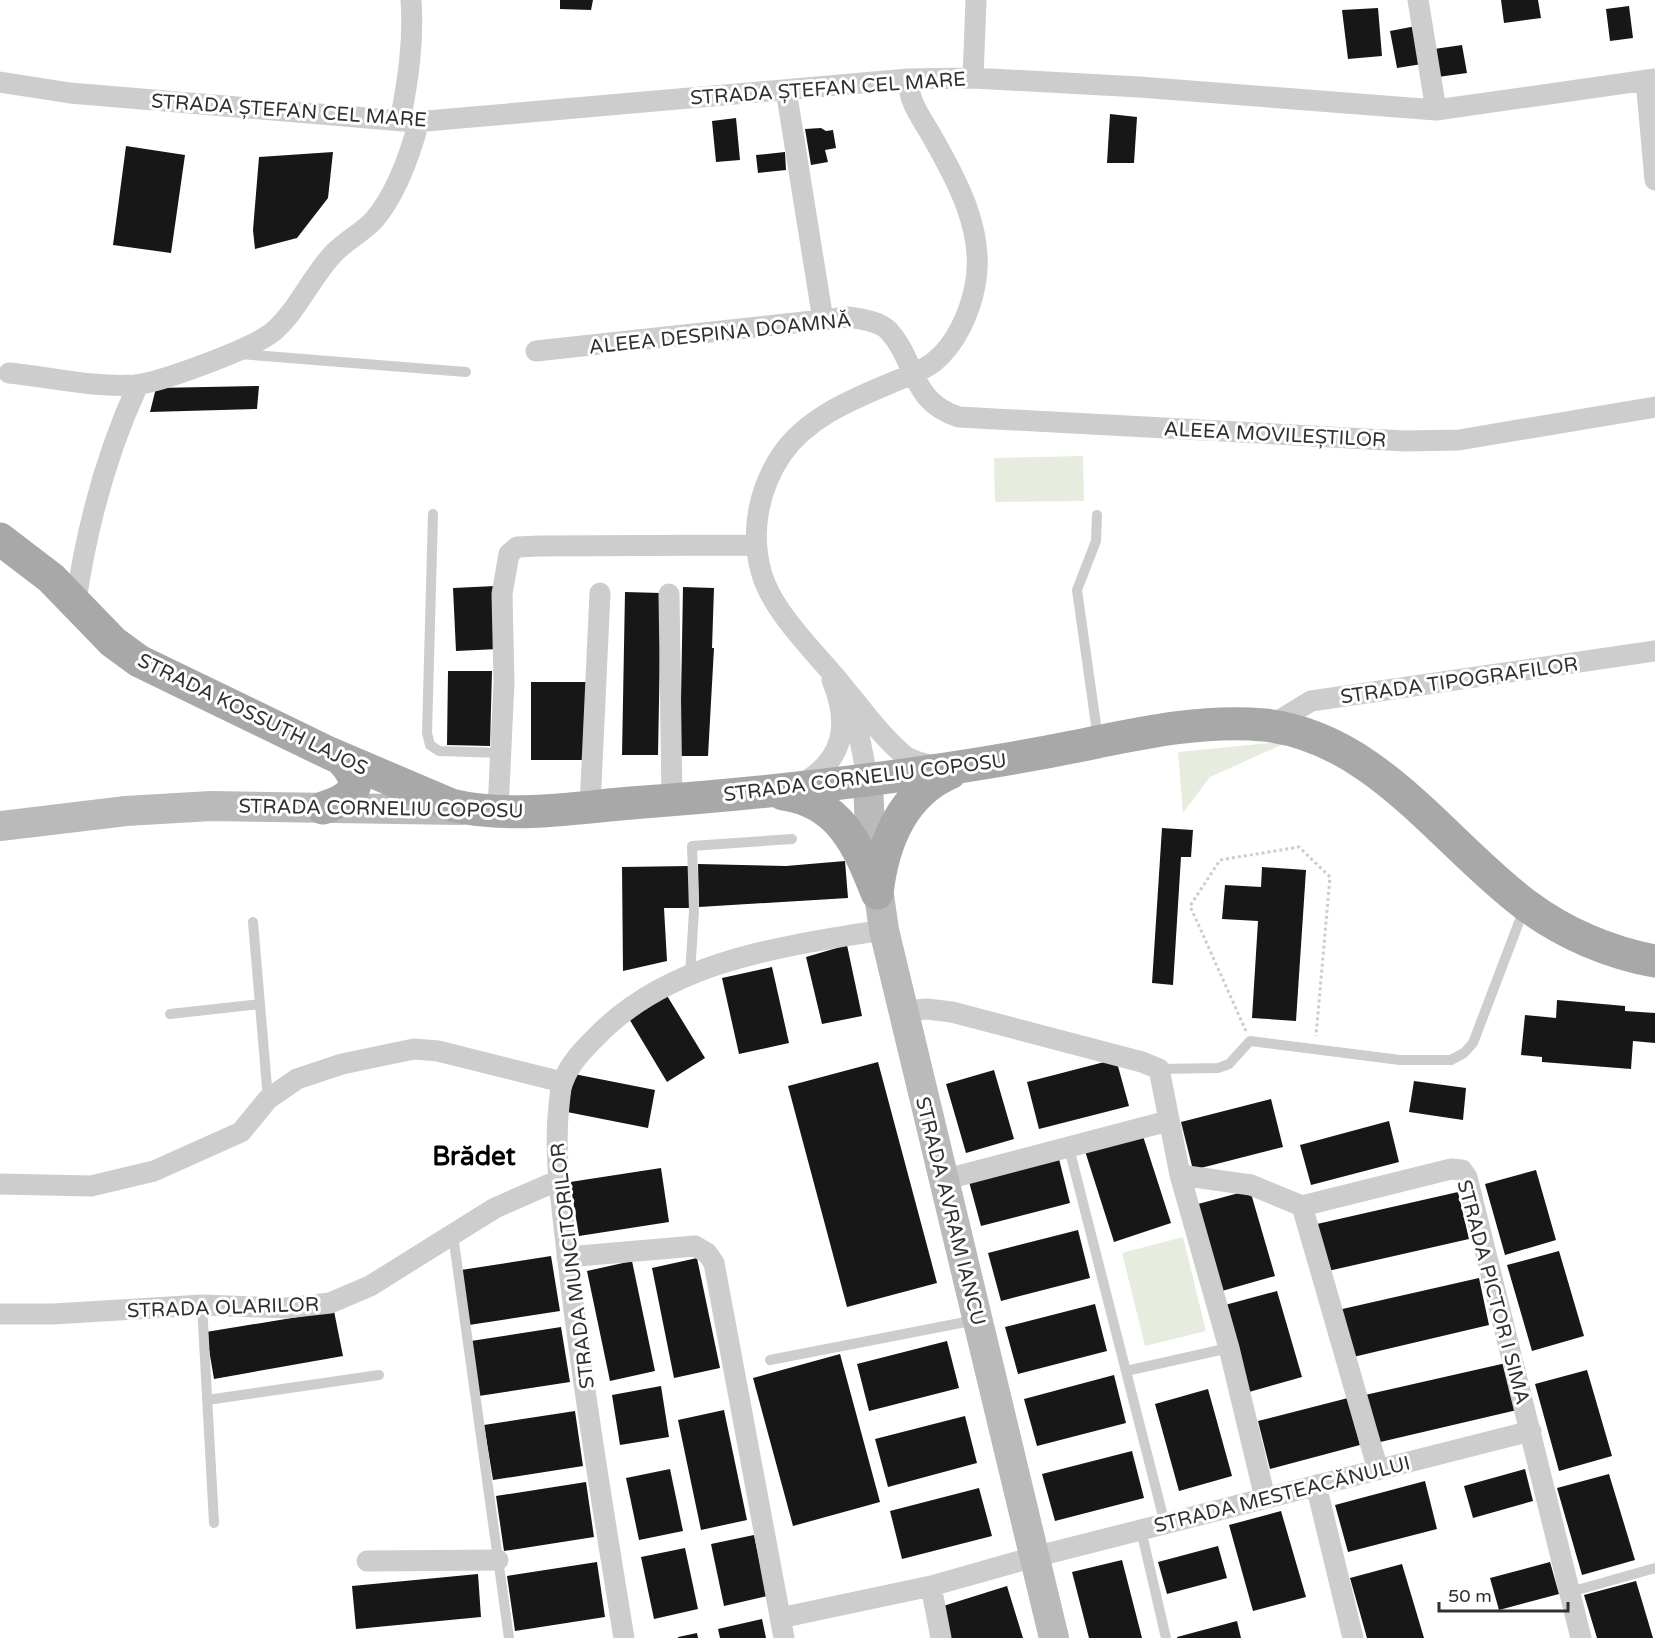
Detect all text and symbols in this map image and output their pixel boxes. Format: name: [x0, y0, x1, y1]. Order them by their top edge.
street label: STRADA ȘTEFAN CEL MARE: [689, 67, 967, 111]
street label: STRADA ȘTEFAN CEL MARE: [150, 89, 428, 133]
street label: ALEEA DESPINA DOAMNĂ: [588, 307, 852, 360]
street label: ALEEA MOVILEȘTILOR: [1163, 417, 1387, 453]
street label: STRADA KOSSUTH LAJOS: [134, 649, 372, 781]
street label: STRADA TIPOGRAFILOR: [1339, 652, 1579, 710]
street label: STRADA CORNELIU COPOSU: [722, 749, 1008, 807]
street label: STRADA CORNELIU COPOSU: [238, 795, 524, 823]
street label: STRADA AVRAM IANCU: [910, 1094, 990, 1328]
district label: Brădet: [432, 1141, 516, 1172]
street label: STRADA MUNCITORILOR: [546, 1141, 600, 1390]
street label: STRADA PICTOR I SIMA: [1452, 1177, 1535, 1407]
street label: STRADA OLARILOR: [127, 1293, 319, 1323]
street label: STRADA MESTEACĂNULUI: [1151, 1451, 1413, 1538]
scale bar: [1439, 1575, 1568, 1613]
text: 50 m: [1448, 1585, 1492, 1607]

